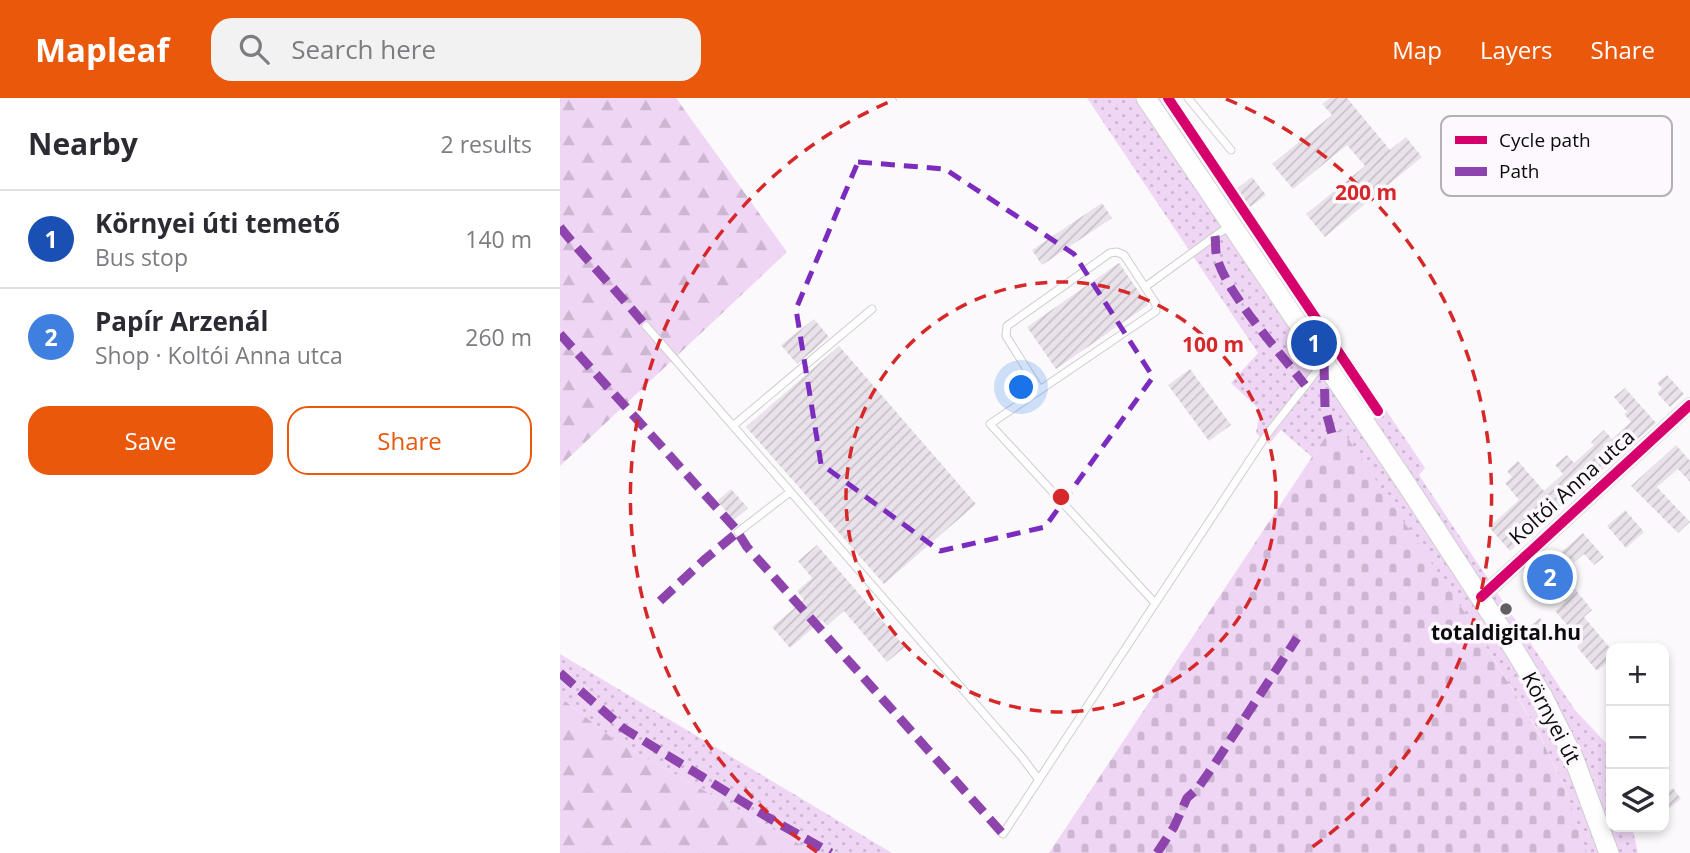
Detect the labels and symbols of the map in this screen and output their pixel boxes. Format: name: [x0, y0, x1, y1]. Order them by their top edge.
legend: [1441, 116, 1672, 196]
text: Cycle path: [1499, 127, 1591, 153]
text: Path: [1499, 158, 1539, 184]
text: 200 m: [1335, 178, 1397, 206]
pin: 1: [1291, 317, 1337, 369]
text: 100 m: [1182, 330, 1244, 358]
your location: [1004, 370, 1038, 404]
street label: Koltói Anna utca: [1503, 422, 1640, 550]
centre of rings: [1049, 485, 1073, 509]
pin: 2: [1527, 551, 1573, 603]
marker: totaldigital.hu: [1498, 601, 1514, 617]
place label: totaldigital.hu: [1431, 618, 1581, 646]
street label: Környei út: [1516, 667, 1588, 768]

